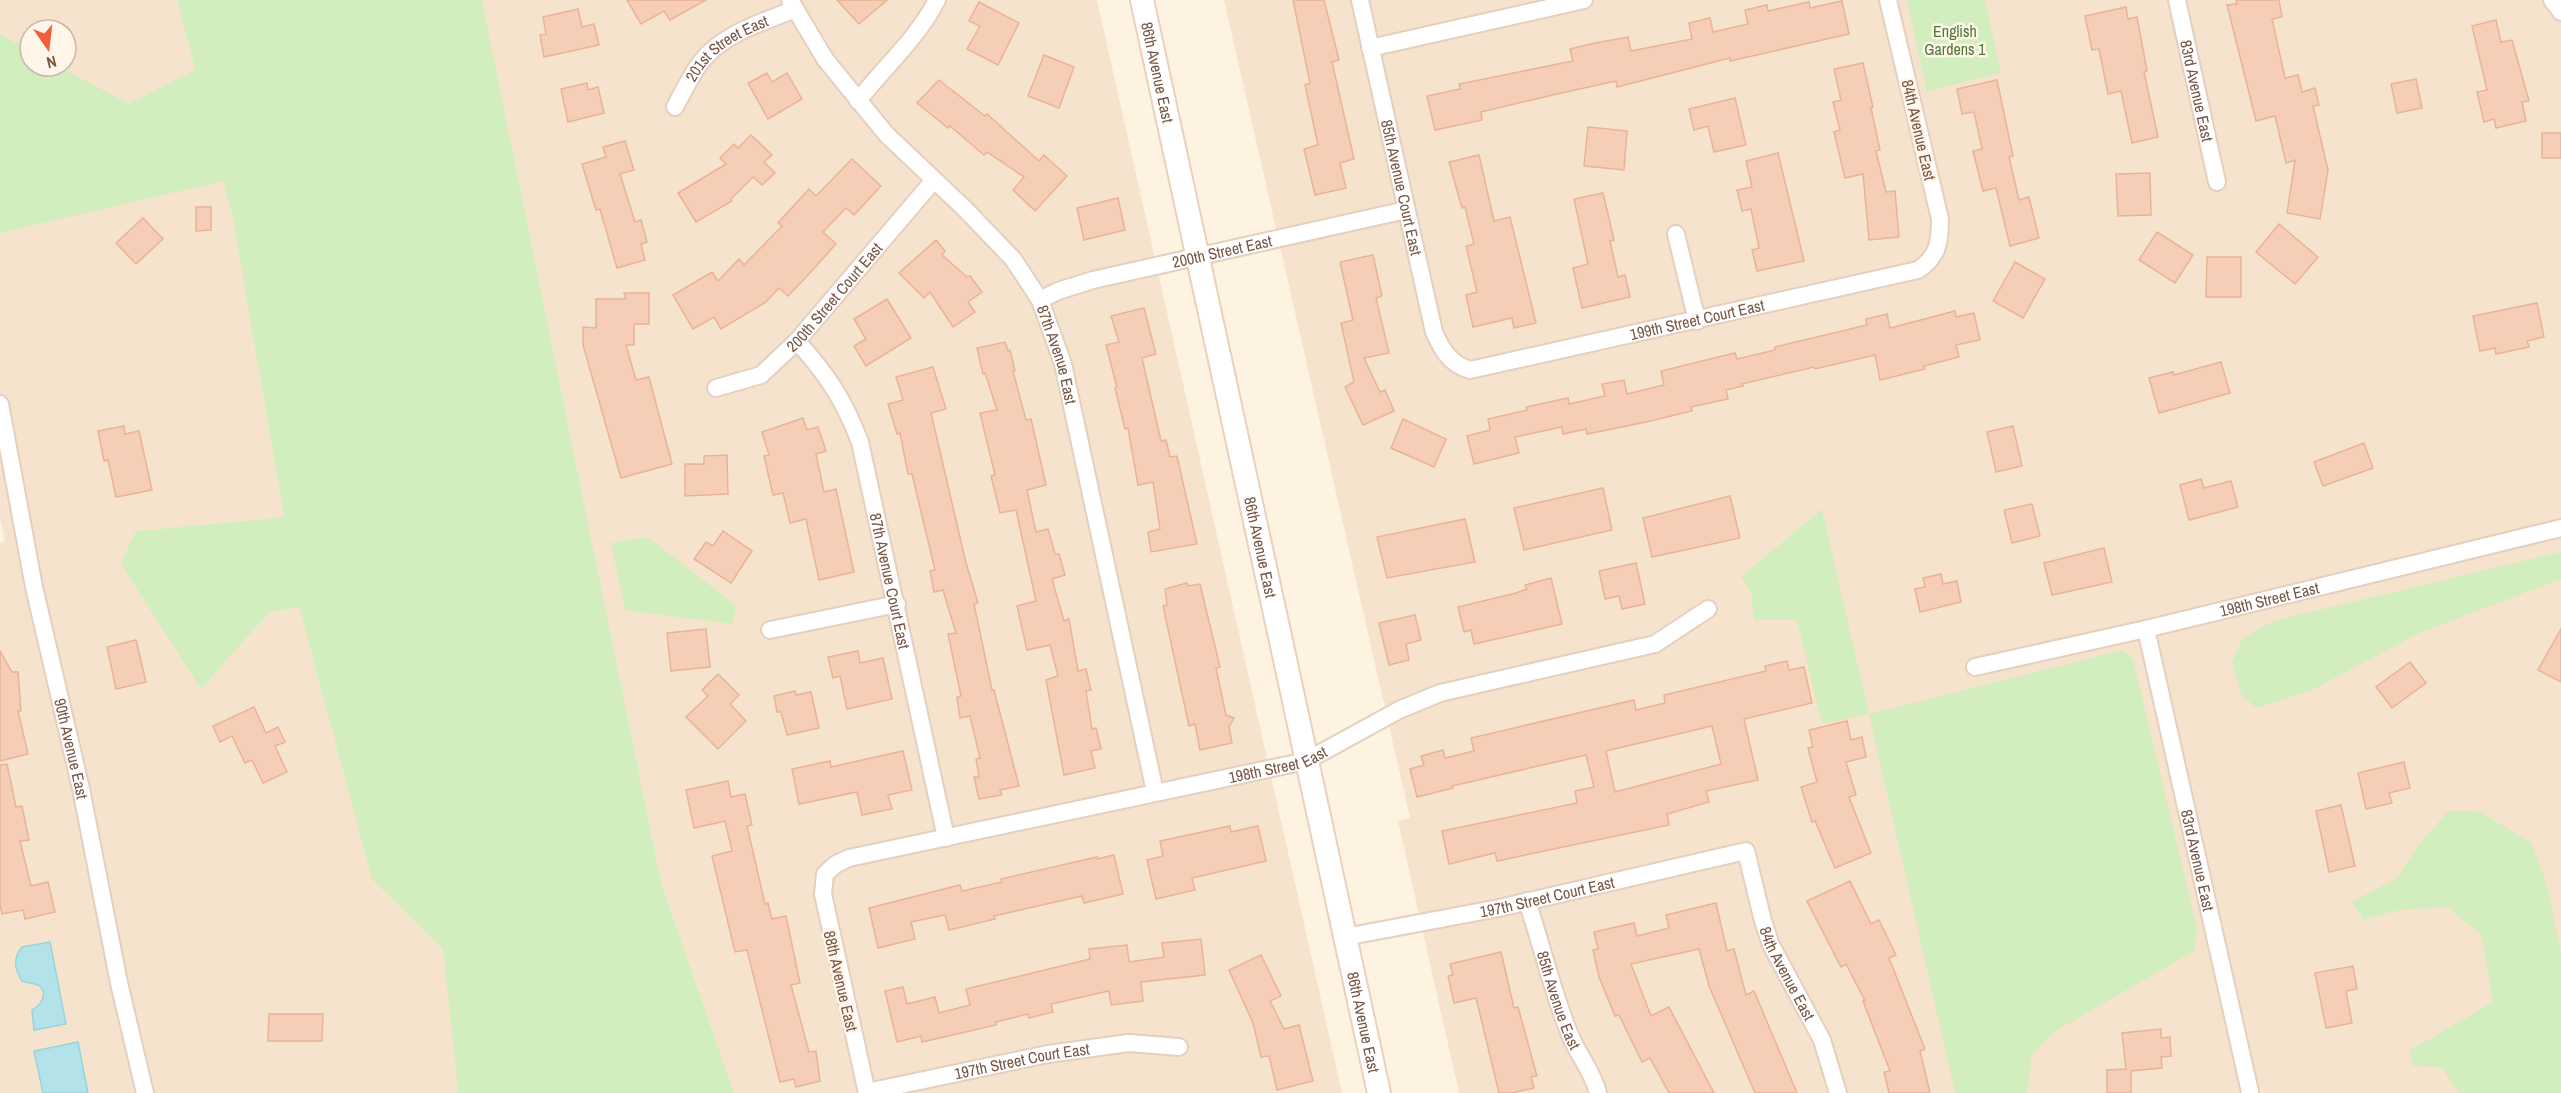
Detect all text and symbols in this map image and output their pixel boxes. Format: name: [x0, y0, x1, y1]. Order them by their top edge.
street label: 201st Street East: [680, 10, 772, 85]
north arrow: [18, 18, 78, 78]
street label: 86th Avenue East: [1136, 20, 1179, 125]
park label: English Gardens 1: [1924, 20, 1986, 60]
street label: 83rd Avenue East: [2175, 38, 2219, 144]
text: N: [44, 51, 59, 74]
street label: 84th Avenue East: [1897, 78, 1941, 183]
street label: 85th Avenue Court East: [1376, 117, 1428, 258]
street label: 200th Street East: [1170, 229, 1274, 273]
street label: 200th Street Court East: [781, 237, 887, 357]
street label: 199th Street Court East: [1628, 294, 1767, 345]
street label: 87th Avenue East: [1032, 302, 1082, 406]
street label: 86th Avenue East: [1239, 495, 1282, 600]
street label: 87th Avenue Court East: [865, 511, 916, 651]
street label: 198th Street East: [2217, 576, 2321, 622]
street label: 90th Avenue East: [49, 696, 94, 801]
street label: 198th Street East: [1226, 740, 1331, 788]
street label: 83rd Avenue East: [2176, 807, 2220, 913]
street label: 197th Street Court East: [1478, 871, 1617, 922]
street label: 84th Avenue East: [1755, 924, 1821, 1024]
street label: 88th Avenue East: [819, 929, 863, 1034]
street label: 85th Avenue East: [1532, 948, 1586, 1054]
street label: 86th Avenue East: [1342, 970, 1385, 1075]
street label: 197th Street Court East: [952, 1037, 1091, 1084]

